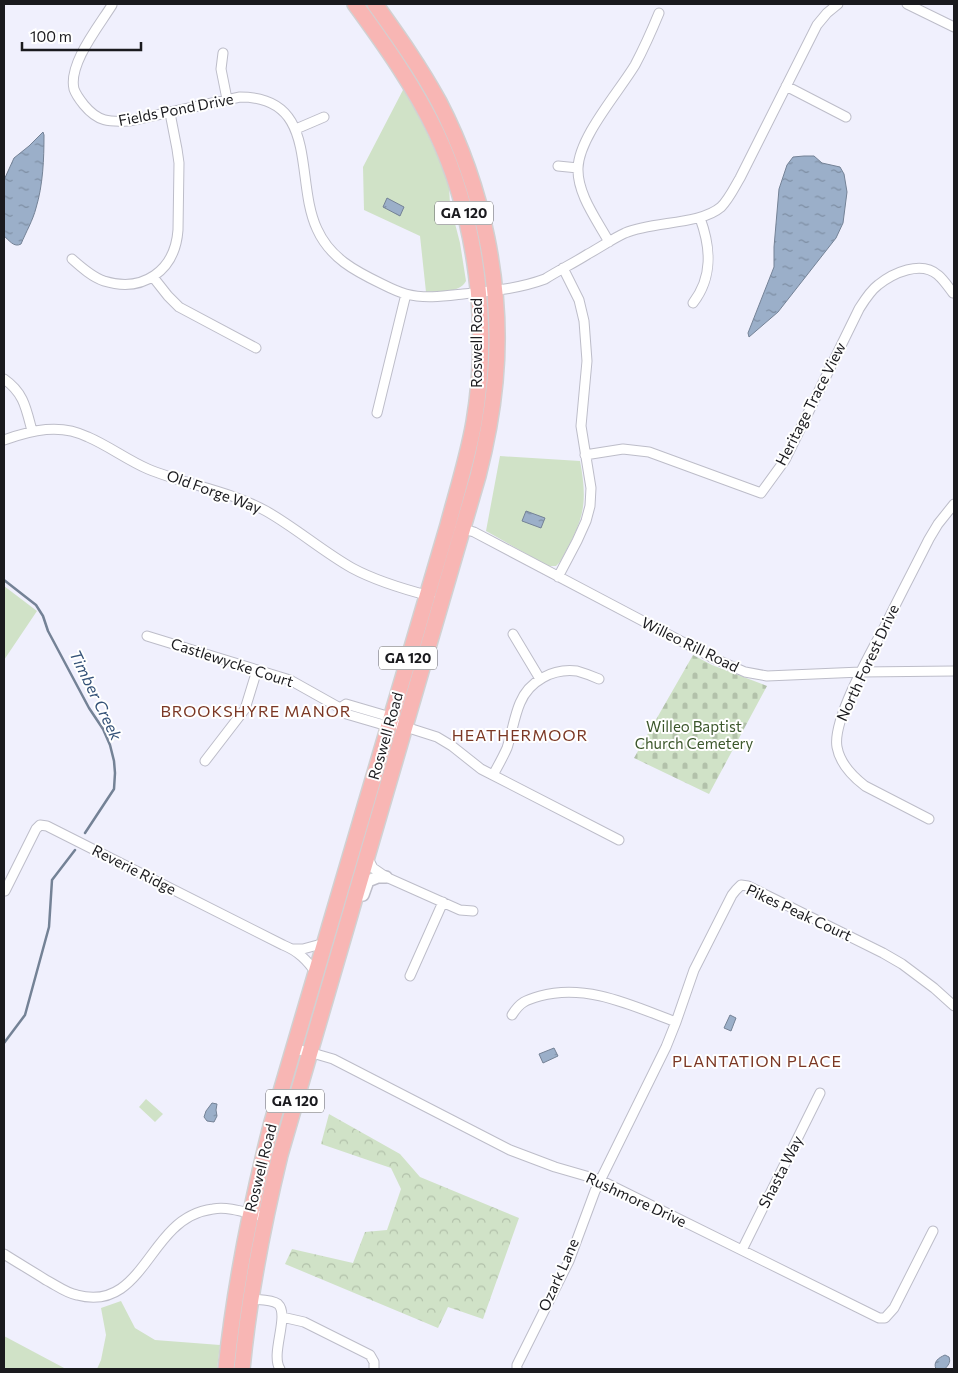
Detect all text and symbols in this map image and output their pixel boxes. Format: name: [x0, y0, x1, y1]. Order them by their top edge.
scale bar: [22, 20, 141, 52]
text: 100 m: [30, 27, 72, 45]
street label: Fields Pond Drive: [117, 89, 235, 129]
road number: GA 120: [435, 202, 493, 224]
street label: Roswell Road: [467, 298, 485, 388]
street label: Heritage Trace View: [771, 339, 849, 468]
street label: Old Forge Way: [164, 466, 264, 517]
street label: North Forest Drive: [832, 601, 902, 724]
street label: Willeo Rill Road: [639, 613, 742, 675]
street label: Castlewycke Court: [169, 634, 296, 690]
water label: Timber Creek: [66, 646, 127, 743]
road number: GA 120: [379, 646, 437, 670]
street label: Roswell Road: [364, 690, 406, 782]
district label: BROOKSHYRE MANOR: [161, 701, 351, 720]
park label: Willeo Baptist Church Cemetery: [635, 717, 754, 752]
district label: HEATHERMOOR: [452, 725, 588, 744]
street label: Reverie Ridge: [90, 840, 179, 898]
street label: Pikes Peak Court: [744, 880, 855, 944]
district label: PLANTATION PLACE: [672, 1051, 842, 1070]
road number: GA 120: [266, 1090, 324, 1112]
street label: Roswell Road: [240, 1122, 280, 1214]
street label: Shasta Way: [754, 1132, 806, 1211]
street label: Rushmore Drive: [583, 1168, 690, 1230]
street label: Ozark Lane: [534, 1235, 582, 1314]

